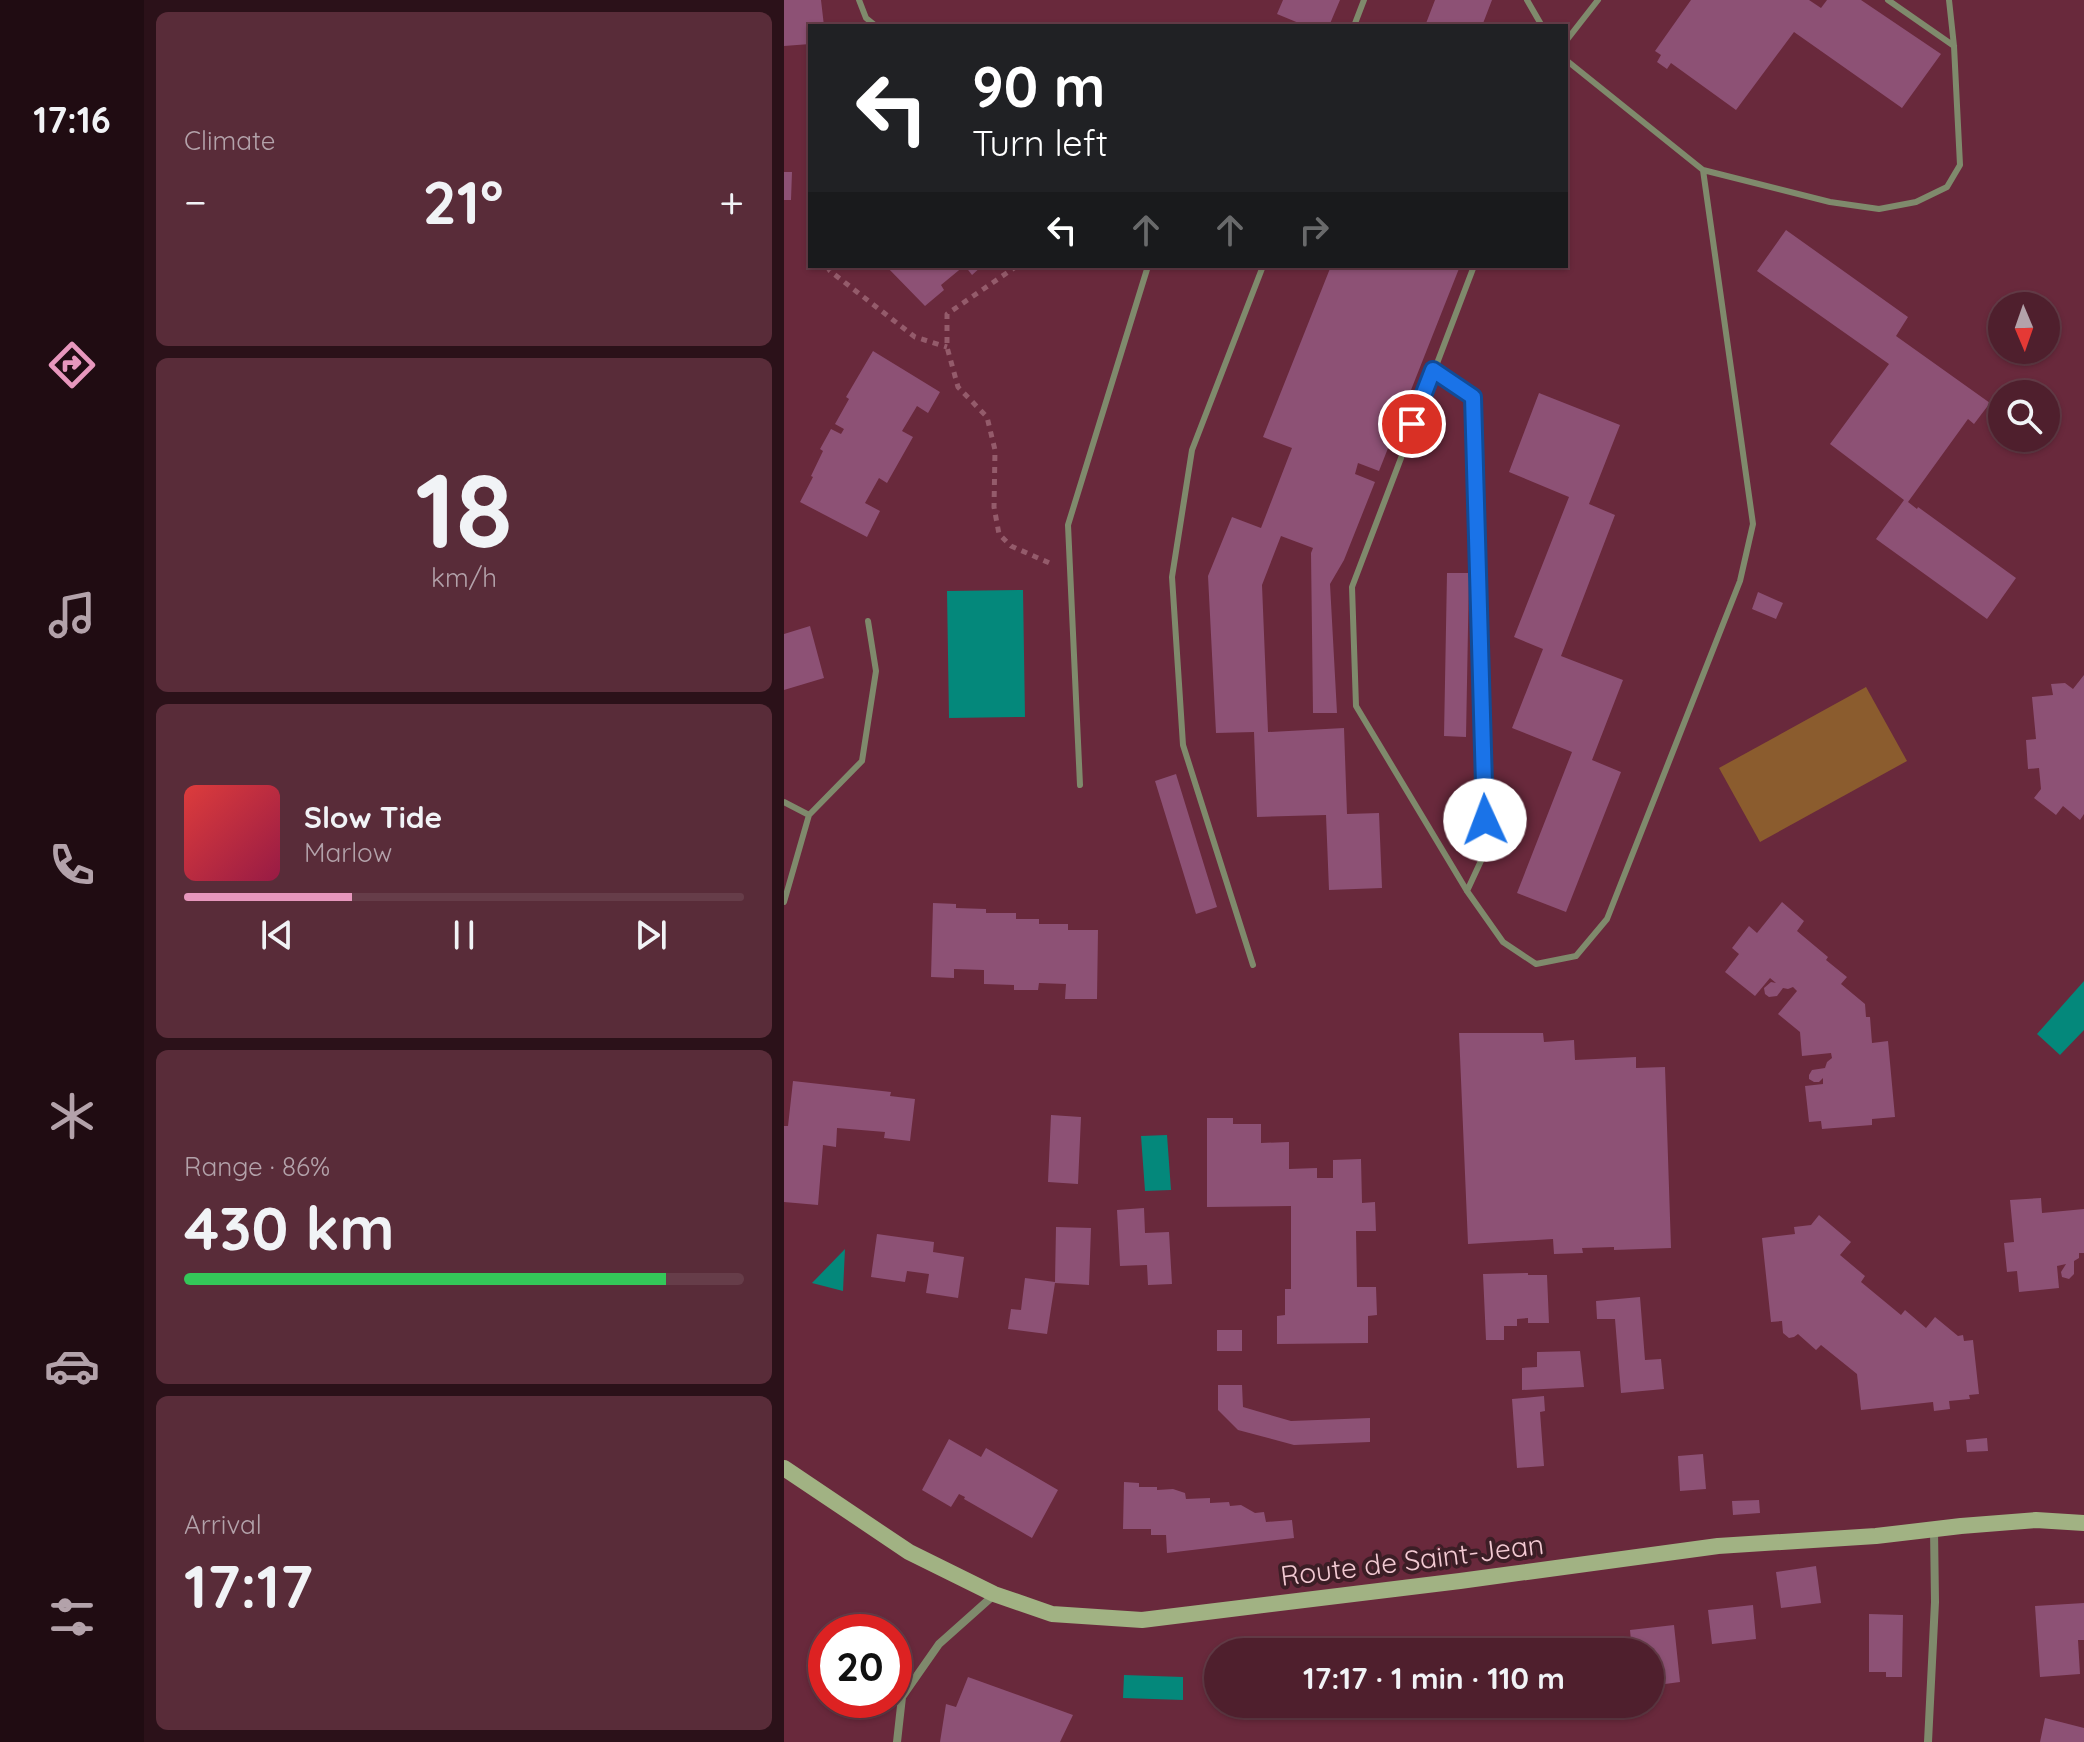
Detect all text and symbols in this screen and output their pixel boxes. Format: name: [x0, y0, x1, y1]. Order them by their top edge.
text: 90 m: [972, 51, 1106, 121]
icon: left: [840, 56, 944, 160]
text: 17:16: [33, 97, 111, 142]
text: Turn left: [972, 120, 1108, 165]
text: Climate: [184, 124, 275, 157]
text: 21°: [423, 164, 504, 239]
text: −: [184, 174, 207, 229]
text: +: [719, 174, 744, 229]
icon: left: [1040, 208, 1084, 252]
icon: ahead: [1124, 208, 1168, 252]
icon: ahead: [1208, 208, 1252, 252]
icon: right: [1292, 208, 1336, 252]
north arrow: [1988, 292, 2060, 364]
map controls: [1988, 292, 2060, 452]
icon: directions: [44, 337, 100, 393]
button: search: [1988, 380, 2060, 452]
pin: [1378, 390, 1446, 458]
icon: arrive: [1390, 402, 1434, 446]
text: 18: [415, 444, 513, 574]
text: km/h: [431, 561, 497, 594]
icon: music: [44, 587, 100, 643]
position arrow: [1443, 778, 1527, 862]
text: Slow Tide: [304, 798, 442, 836]
text: Marlow: [304, 836, 392, 869]
icon: phone: [44, 837, 100, 893]
icon: previous: [255, 913, 299, 957]
icon: pause: [442, 913, 486, 957]
icon: next: [629, 913, 673, 957]
icon: climate: [44, 1088, 100, 1144]
text: Range · 86%: [184, 1150, 330, 1183]
text: 430 km: [184, 1190, 395, 1265]
icon: car: [44, 1338, 100, 1394]
text: Arrival: [184, 1508, 262, 1541]
street label: Route de Saint-Jean: [1278, 1526, 1546, 1593]
text: 17:17: [184, 1548, 313, 1623]
icon: filters: [44, 1589, 100, 1645]
speed limit sign: 20: [808, 1614, 912, 1718]
text: 17:17 · 1 min · 110 m: [1303, 1659, 1565, 1697]

